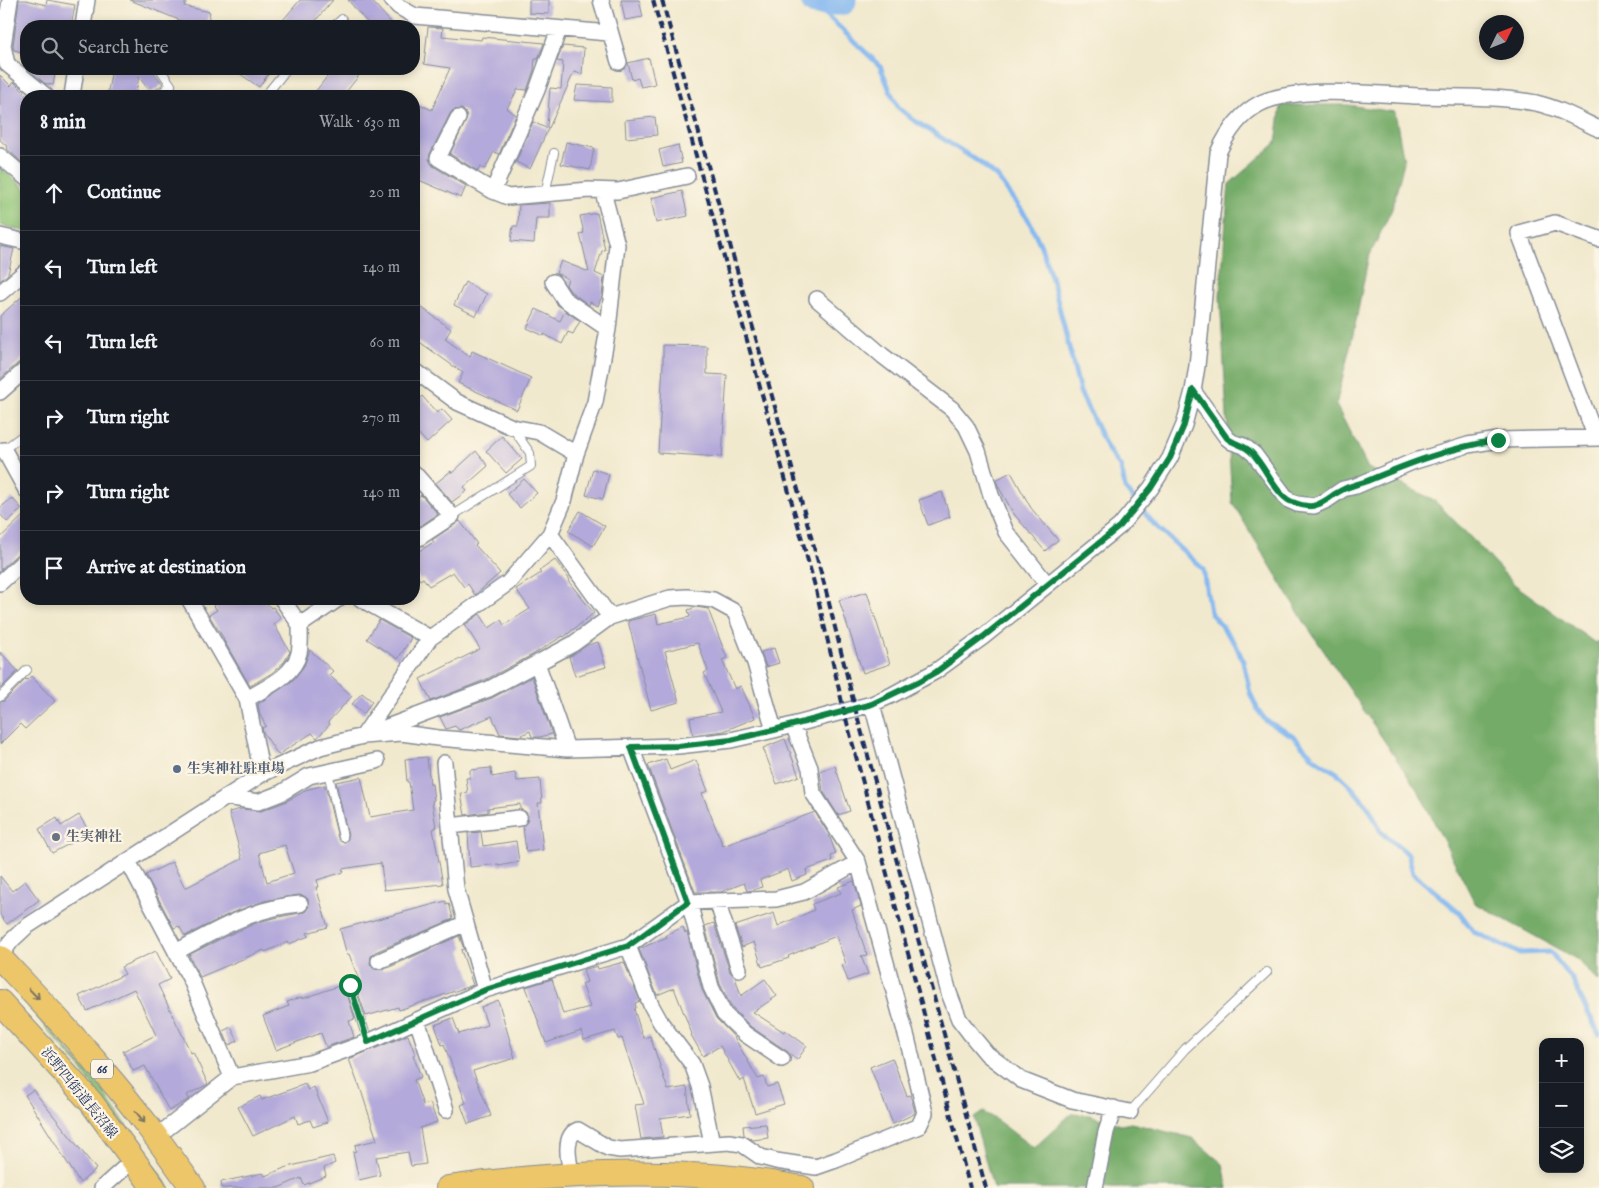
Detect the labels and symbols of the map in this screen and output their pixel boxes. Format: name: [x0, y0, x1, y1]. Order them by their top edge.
north arrow: [1479, 15, 1524, 60]
route end: [1487, 429, 1510, 452]
place label: 生実神社駐車場: [187, 760, 285, 778]
marker: 生実神社駐車場: [171, 763, 183, 775]
place label: 生実神社: [66, 828, 122, 846]
marker: 生実神社: [50, 831, 62, 843]
route start: [339, 974, 362, 997]
one-way arrow: [28, 987, 40, 1000]
street label: 浜野四街道長沼線: [37, 1044, 121, 1142]
road number: 66: [91, 1060, 113, 1078]
one-way arrow: [134, 1110, 145, 1123]

